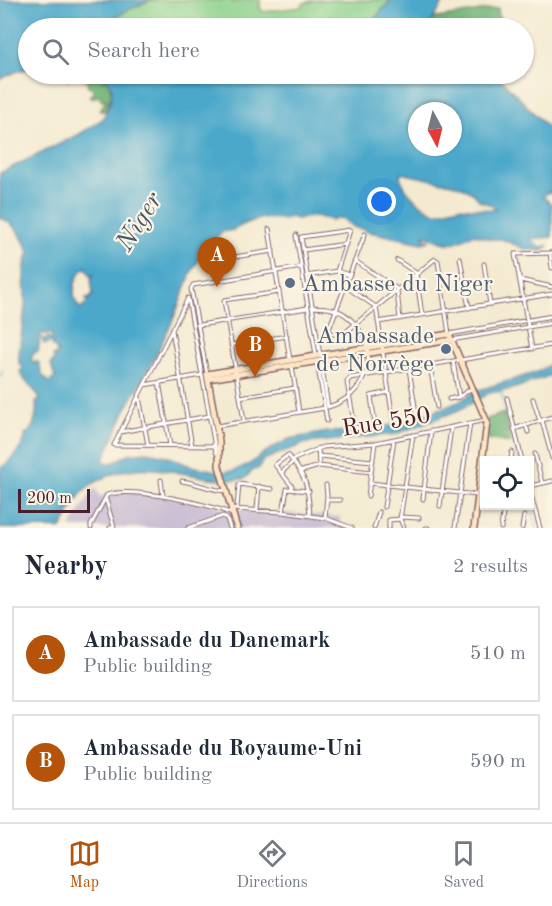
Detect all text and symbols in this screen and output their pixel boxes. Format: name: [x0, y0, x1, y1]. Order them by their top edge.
search box: [18, 18, 534, 84]
icon: search: [39, 35, 72, 68]
text: Search here: [87, 40, 200, 62]
north arrow: [408, 102, 462, 156]
your location: [367, 187, 396, 216]
water label: Niger: [111, 188, 168, 257]
pin: A: [198, 238, 236, 287]
place label: Ambasse du Niger: [302, 273, 493, 297]
marker: Ambasse du Niger: [283, 276, 297, 290]
place label: Ambassade de Norvège: [316, 325, 434, 377]
pin: B: [236, 328, 274, 377]
marker: Ambassade de Norvège: [439, 342, 453, 356]
street label: Rue 550: [340, 404, 432, 442]
map controls: [480, 456, 534, 510]
button: locate: [480, 456, 534, 510]
scale bar: [18, 486, 90, 514]
text: 200 m: [27, 491, 72, 507]
text: Nearby: [24, 554, 108, 580]
text: 2 results: [453, 557, 528, 577]
text: Ambassade du Danemark: [83, 630, 330, 652]
text: A: [38, 644, 53, 664]
text: 510 m: [470, 644, 526, 664]
text: Public building: [83, 657, 212, 677]
text: Ambassade du Royaume-Uni: [83, 738, 362, 760]
text: B: [38, 752, 53, 772]
text: 590 m: [470, 752, 526, 772]
text: Public building: [83, 765, 212, 785]
tab: Map: [68, 837, 101, 893]
tab: Directions: [237, 837, 308, 893]
tab: Saved: [443, 837, 484, 893]

